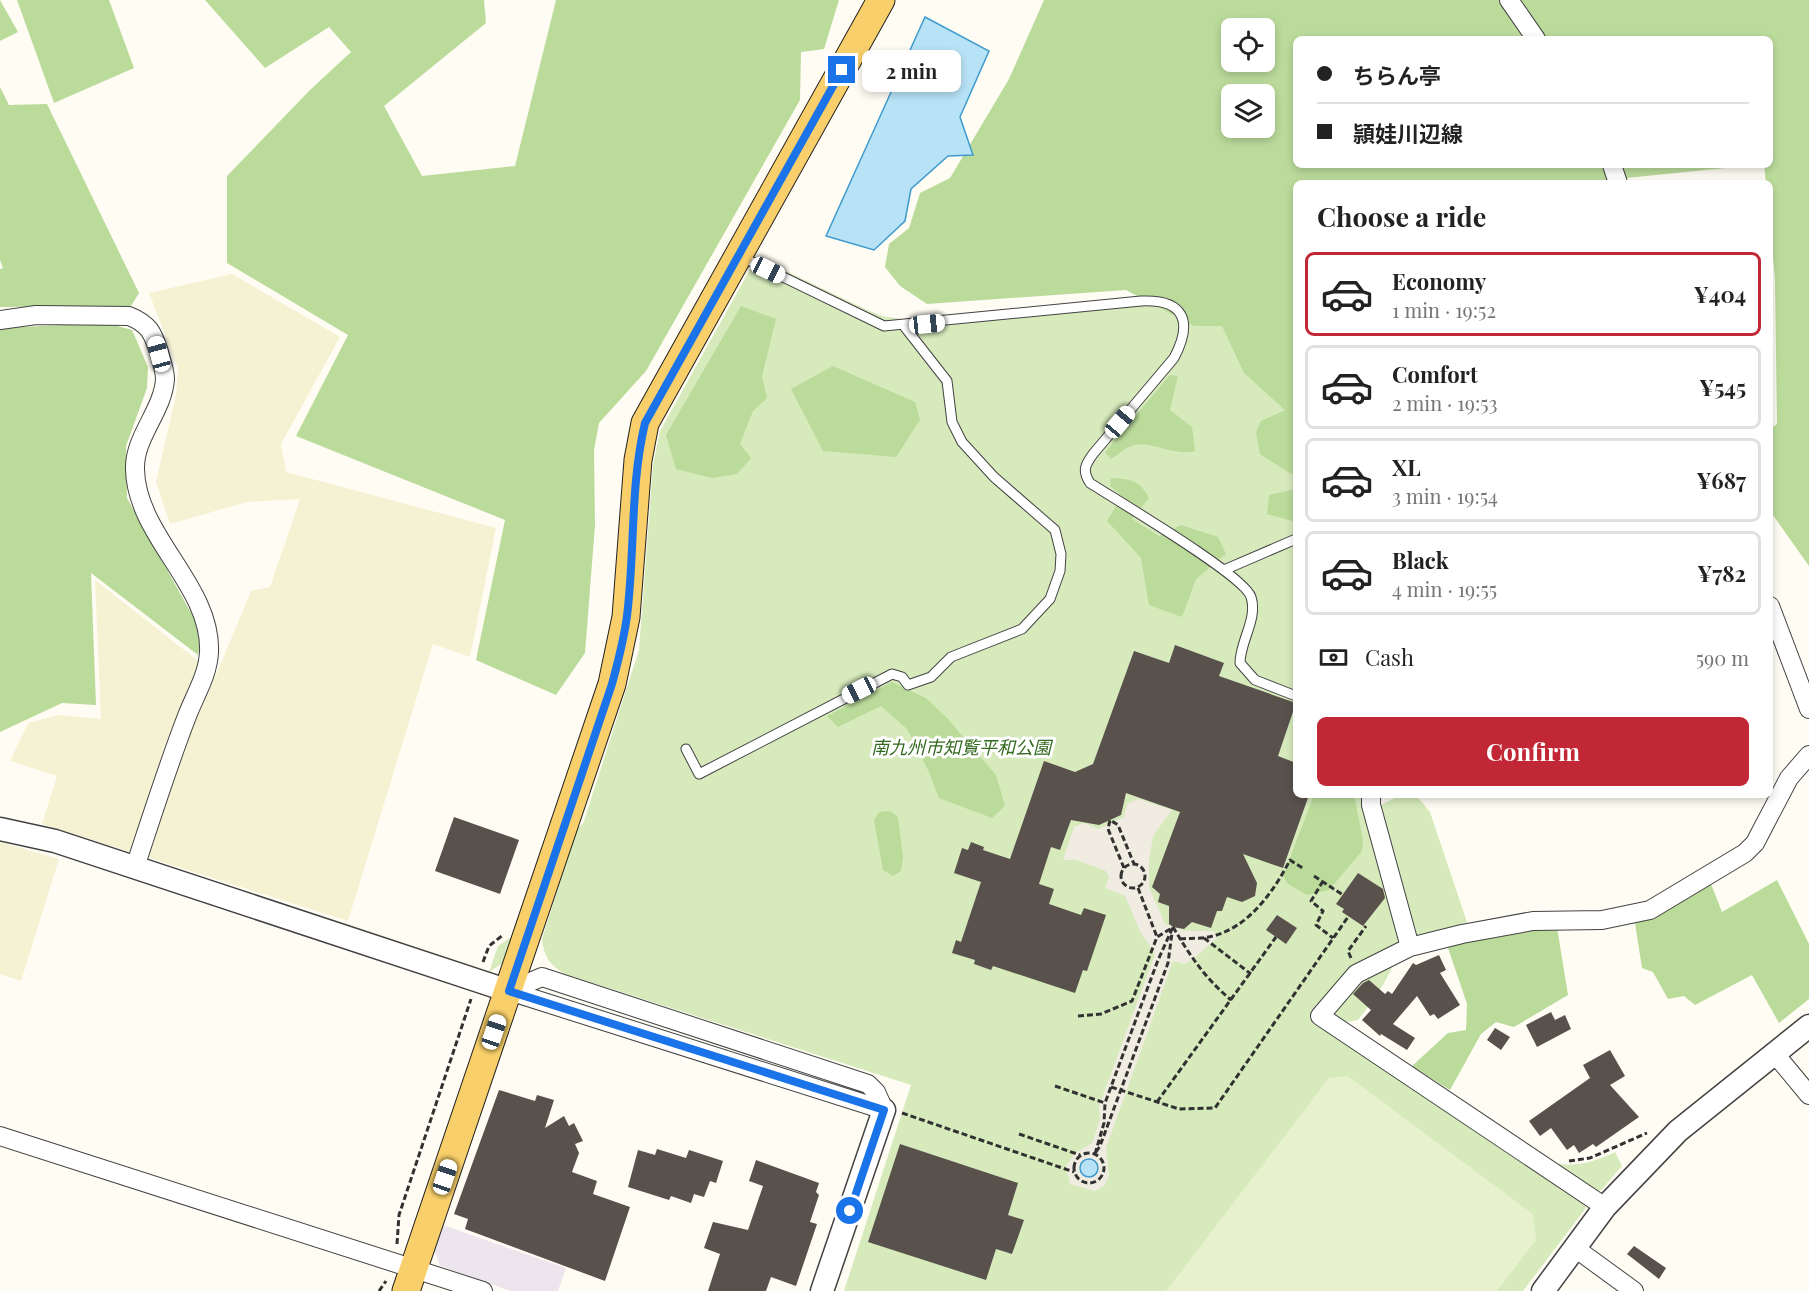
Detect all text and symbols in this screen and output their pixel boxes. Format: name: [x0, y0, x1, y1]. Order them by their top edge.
map controls: [1221, 18, 1275, 138]
button: locate: [1221, 18, 1275, 72]
callout: 2 min: [863, 49, 962, 91]
route end: [828, 56, 855, 83]
text: 2 min: [886, 57, 937, 84]
text: ちらん亭: [1353, 60, 1441, 90]
button: layers: [1221, 84, 1275, 138]
text: 頴娃川辺線: [1353, 118, 1463, 148]
text: Choose a ride: [1317, 198, 1486, 234]
car: [748, 254, 788, 286]
text: Economy: [1392, 266, 1486, 296]
icon: car: [1320, 267, 1374, 321]
text: ¥404: [1694, 279, 1746, 309]
text: 1 min · 19:52: [1392, 296, 1496, 323]
car: [908, 313, 946, 335]
car: [146, 334, 172, 374]
text: Comfort: [1392, 359, 1478, 389]
icon: car: [1320, 360, 1374, 414]
text: ¥545: [1699, 372, 1746, 402]
text: 2 min · 19:53: [1392, 389, 1498, 416]
car: [1102, 402, 1138, 442]
text: XL: [1392, 452, 1421, 482]
icon: car: [1320, 453, 1374, 507]
text: ¥687: [1696, 465, 1746, 495]
text: 3 min · 19:54: [1392, 482, 1498, 509]
text: Black: [1392, 545, 1449, 575]
icon: car: [1320, 546, 1374, 600]
text: ¥782: [1697, 558, 1746, 588]
text: 4 min · 19:55: [1392, 575, 1497, 602]
icon: cash: [1317, 641, 1350, 674]
text: Cash: [1365, 642, 1414, 672]
text: 590 m: [1696, 644, 1749, 671]
car: [839, 674, 879, 706]
button: Confirm: [1317, 717, 1749, 786]
park label: 南九州市知覧平和公園: [871, 735, 1054, 759]
car: [480, 1012, 508, 1052]
car: [431, 1157, 459, 1197]
route start: [836, 1197, 863, 1224]

